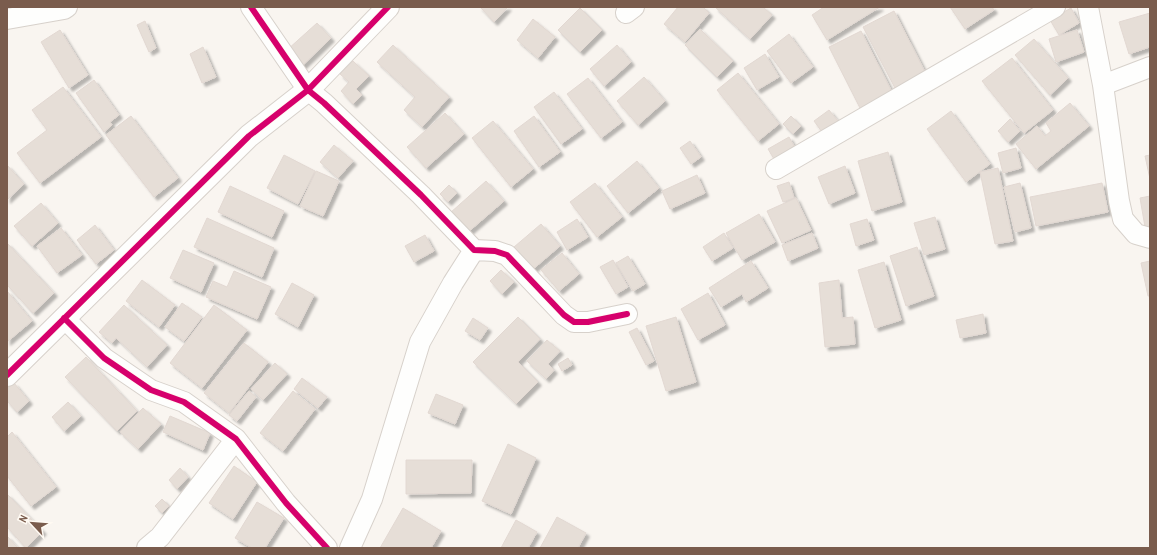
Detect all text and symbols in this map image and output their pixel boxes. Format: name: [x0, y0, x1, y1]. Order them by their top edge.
north arrow: [12, 503, 52, 543]
text: N: [15, 513, 31, 525]

